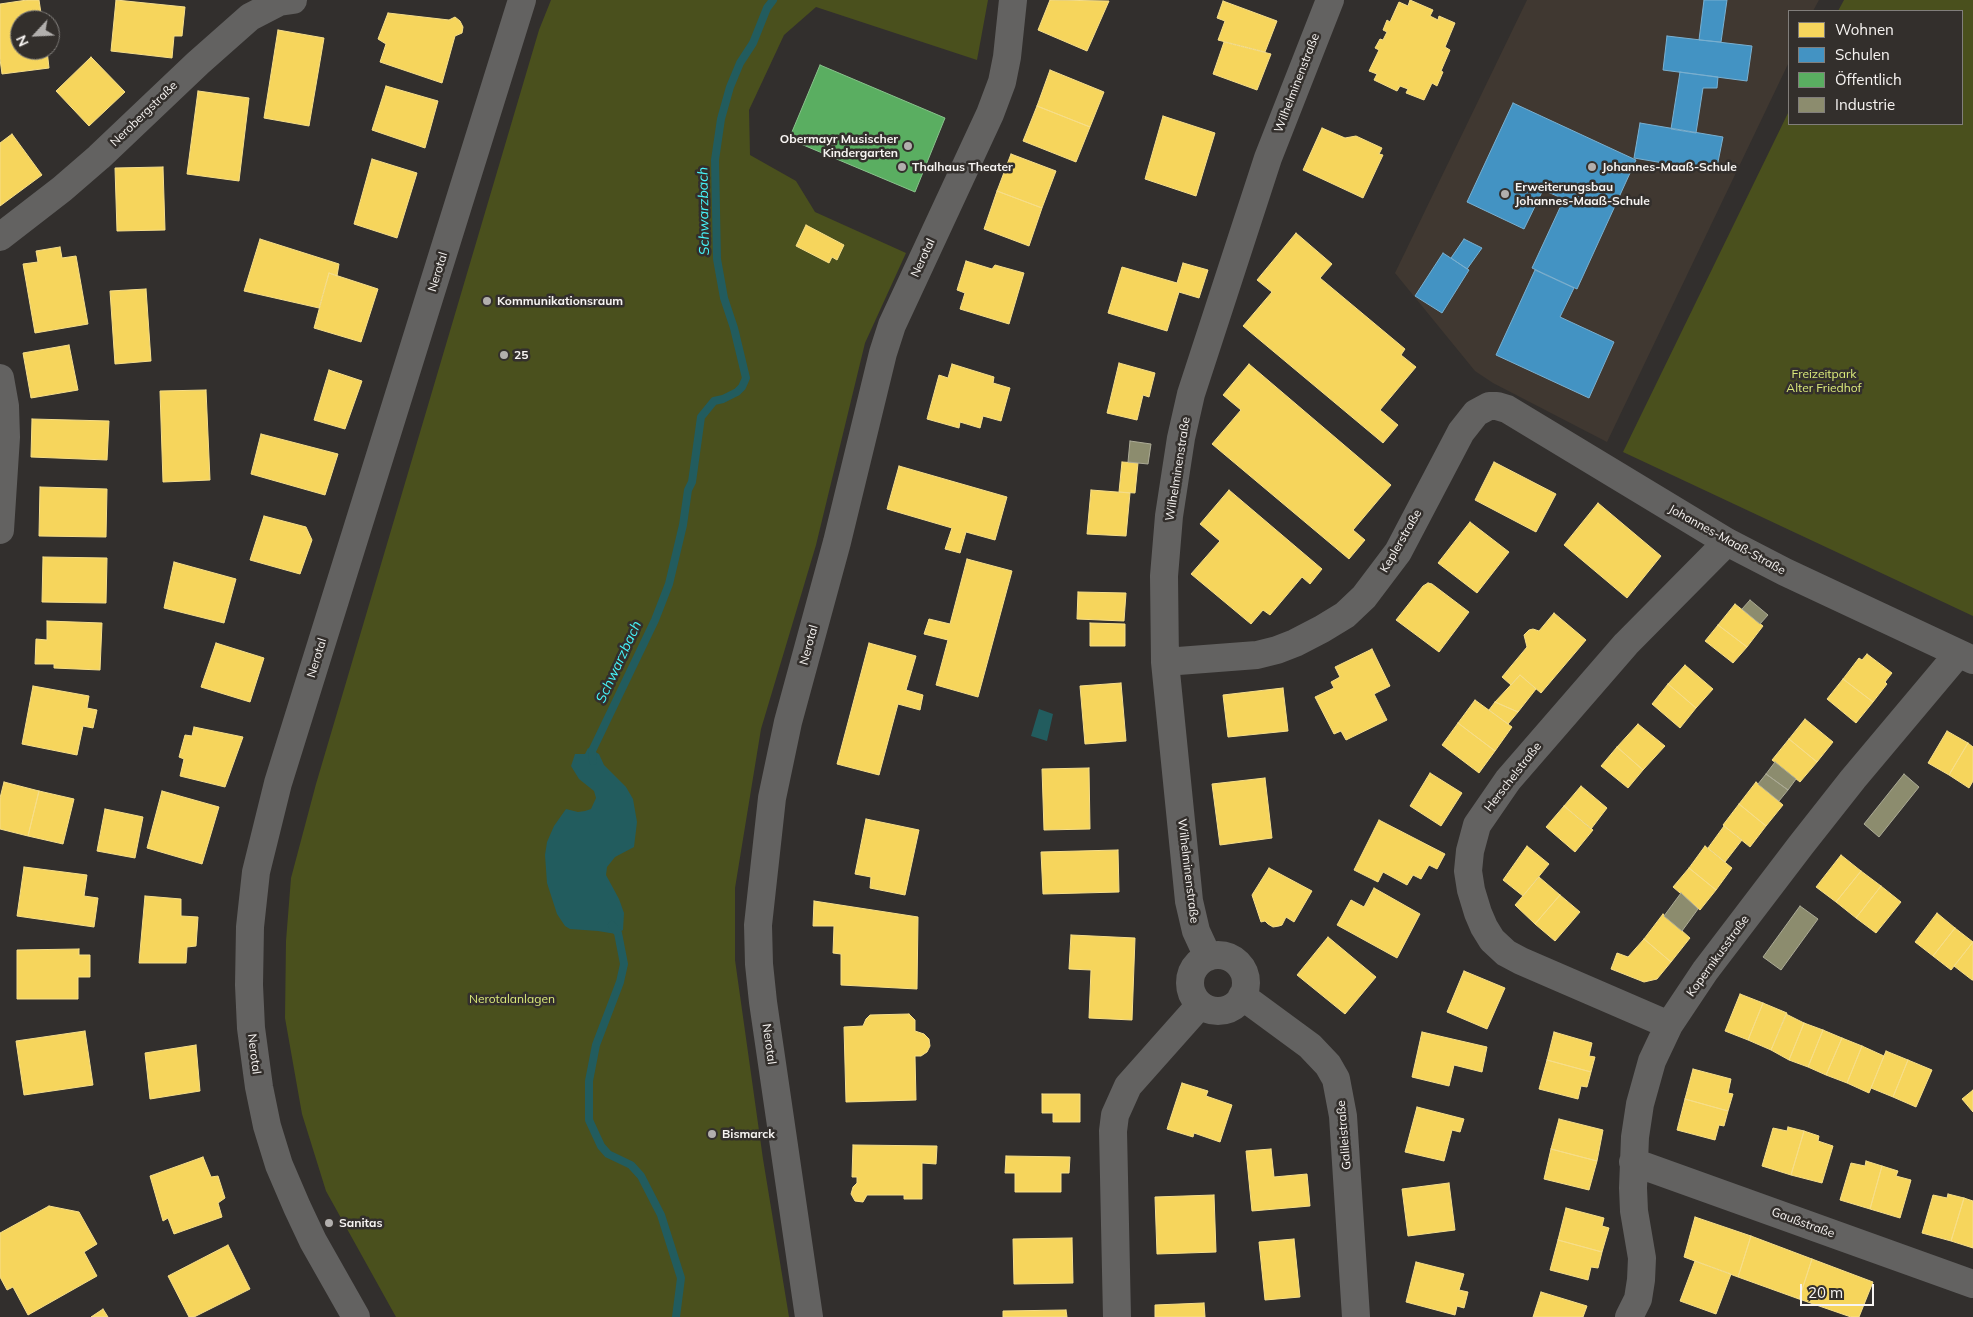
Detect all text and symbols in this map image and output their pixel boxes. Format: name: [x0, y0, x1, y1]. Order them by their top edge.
north arrow: [10, 10, 60, 60]
legend: [1788, 10, 1963, 125]
text: Wohnen: [1835, 20, 1894, 39]
street label: Wilhelminenstraße: [1271, 31, 1323, 135]
text: N: [12, 32, 33, 50]
text: Schulen: [1835, 45, 1890, 64]
text: Öffentlich: [1835, 70, 1902, 89]
street label: Nerobergstraße: [107, 78, 181, 150]
text: Industrie: [1835, 95, 1895, 114]
place label: Obermayr Musischer Kindergarten: [780, 132, 898, 160]
marker: Obermayr Musischer Kindergarten: [902, 140, 914, 152]
place label: Thalhaus Theater: [912, 160, 1013, 174]
place label: Johannes-Maaß-Schule: [1602, 160, 1737, 174]
marker: Thalhaus Theater: [896, 161, 908, 173]
marker: Johannes-Maaß-Schule: [1586, 161, 1598, 173]
water label: Schwarzbach: [695, 167, 713, 255]
place label: Erweiterungsbau Johannes-Maaß-Schule: [1515, 180, 1650, 208]
marker: Erweiterungsbau Johannes-Maaß-Schule: [1499, 188, 1511, 200]
street label: Nerotal: [908, 236, 938, 280]
street label: Nerotal: [425, 250, 451, 294]
place label: Kommunikationsraum: [497, 294, 623, 308]
marker: Kommunikationsraum: [481, 295, 493, 307]
place label: 25: [514, 348, 528, 362]
marker: 25: [498, 349, 510, 361]
park label: Freizeitpark Alter Friedhof: [1786, 367, 1862, 395]
street label: Wilhelminenstraße: [1163, 416, 1193, 522]
street label: Johannes-Maaß-Straße: [1666, 502, 1788, 578]
street label: Keplerstraße: [1377, 507, 1425, 575]
water label: Schwarzbach: [593, 618, 645, 706]
street label: Nerotal: [797, 623, 821, 667]
street label: Nerotal: [304, 636, 330, 680]
street label: Herschelstraße: [1481, 739, 1545, 815]
street label: Wilhelminenstraße: [1174, 818, 1202, 924]
street label: Kopernikusstraße: [1684, 913, 1752, 999]
park label: Nerotalanlagen: [469, 992, 555, 1006]
street label: Nerotal: [759, 1023, 779, 1065]
street label: Nerotal: [244, 1033, 264, 1075]
street label: Galileistraße: [1334, 1100, 1354, 1170]
place label: Bismarck: [722, 1127, 775, 1141]
marker: Bismarck: [706, 1128, 718, 1140]
street label: Gaußstraße: [1769, 1205, 1837, 1241]
place label: Sanitas: [339, 1216, 383, 1230]
marker: Sanitas: [323, 1217, 335, 1229]
scale bar: [1803, 1274, 1877, 1306]
text: 20 m: [1808, 1283, 1843, 1302]

